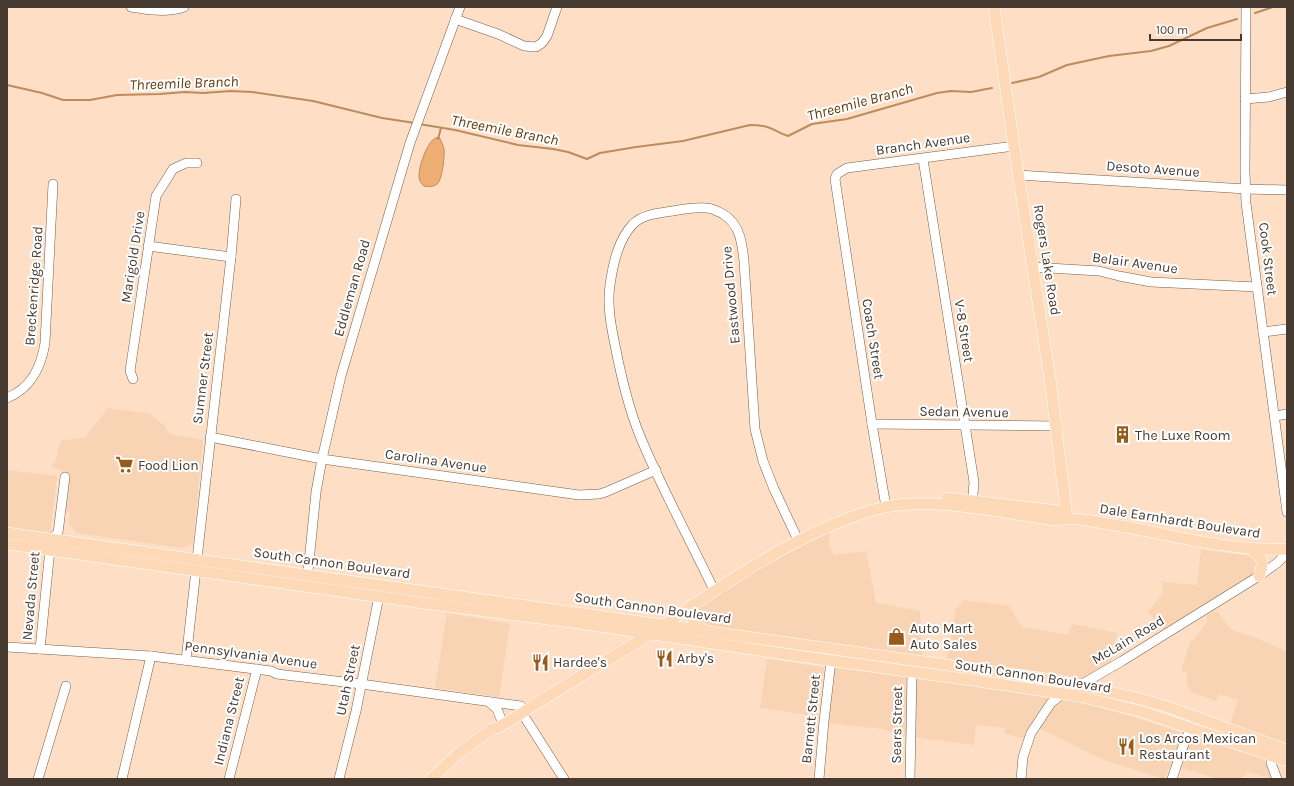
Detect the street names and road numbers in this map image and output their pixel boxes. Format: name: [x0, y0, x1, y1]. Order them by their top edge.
street label: Branch Avenue: [875, 129, 971, 159]
street label: Desoto Avenue: [1106, 157, 1200, 181]
street label: Rogers Lake Road: [1030, 203, 1064, 317]
street label: Marigold Drive: [117, 210, 149, 304]
street label: Cook Street: [1255, 221, 1281, 297]
street label: Breckenridge Road: [21, 226, 47, 346]
street label: Eddleman Road: [330, 237, 374, 339]
street label: Eastwood Drive: [718, 245, 744, 345]
street label: Belair Avenue: [1091, 249, 1179, 277]
street label: Coach Street: [858, 297, 888, 381]
street label: V-8 Street: [951, 299, 977, 363]
street label: Sumner Street: [189, 331, 217, 425]
street label: Sedan Avenue: [919, 403, 1009, 421]
street label: Carolina Avenue: [384, 445, 488, 477]
street label: Dale Earnhardt Boulevard: [1098, 500, 1262, 542]
street label: South Cannon Boulevard: [252, 544, 412, 582]
street label: Nevada Street: [19, 551, 43, 641]
street label: South Cannon Boulevard: [573, 589, 733, 627]
street label: McLain Road: [1089, 612, 1167, 668]
street label: Pennsylvania Avenue: [184, 637, 318, 673]
street label: Utah Street: [332, 643, 364, 717]
street label: South Cannon Boulevard: [954, 655, 1112, 697]
street label: Barnett Street: [798, 674, 824, 764]
street label: Indiana Street: [210, 675, 248, 767]
street label: Sears Street: [888, 686, 906, 764]

